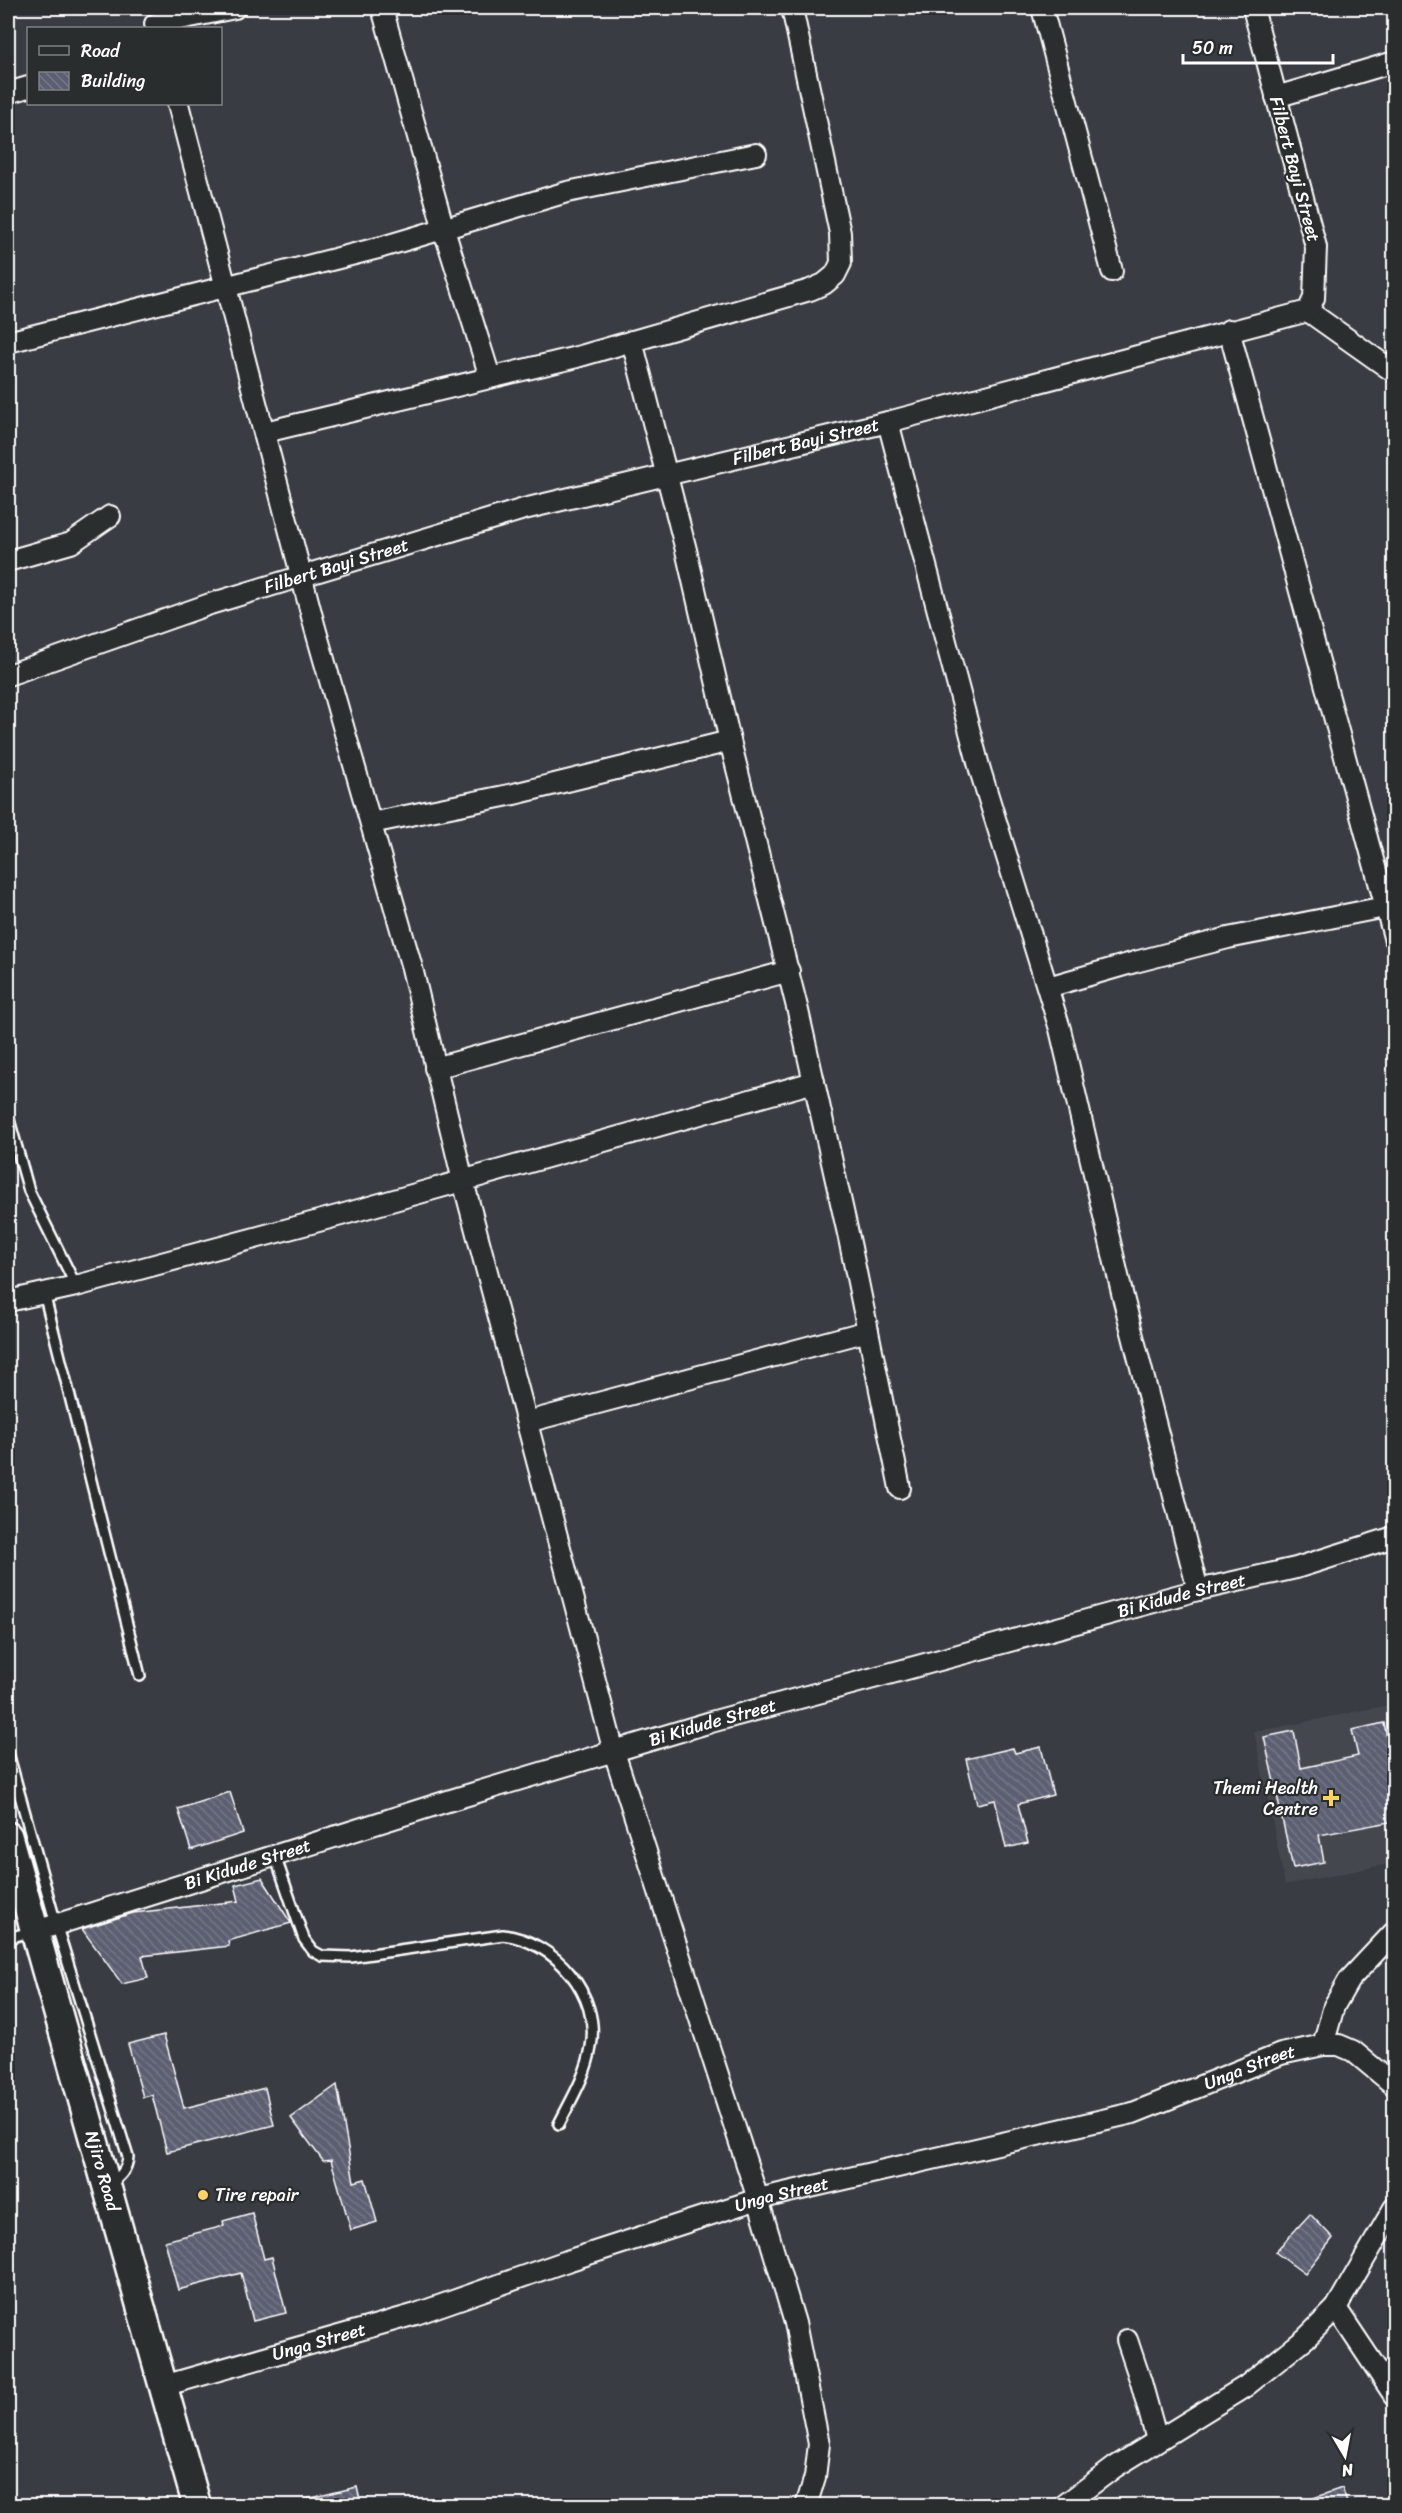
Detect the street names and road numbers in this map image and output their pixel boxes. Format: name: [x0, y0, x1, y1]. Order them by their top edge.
street label: Filbert Bayi Street: [1260, 92, 1330, 246]
street label: Filbert Bayi Street: [729, 409, 883, 475]
street label: Filbert Bayi Street: [260, 529, 413, 603]
street label: Bi Kidude Street: [1114, 1564, 1249, 1627]
street label: Bi Kidude Street: [645, 1689, 780, 1756]
street label: Bi Kidude Street: [180, 1829, 315, 1899]
street label: Unga Street: [1199, 2035, 1298, 2099]
street label: Njiro Road: [76, 2127, 130, 2217]
street label: Unga Street: [730, 2167, 832, 2222]
street label: Unga Street: [268, 2313, 370, 2370]

